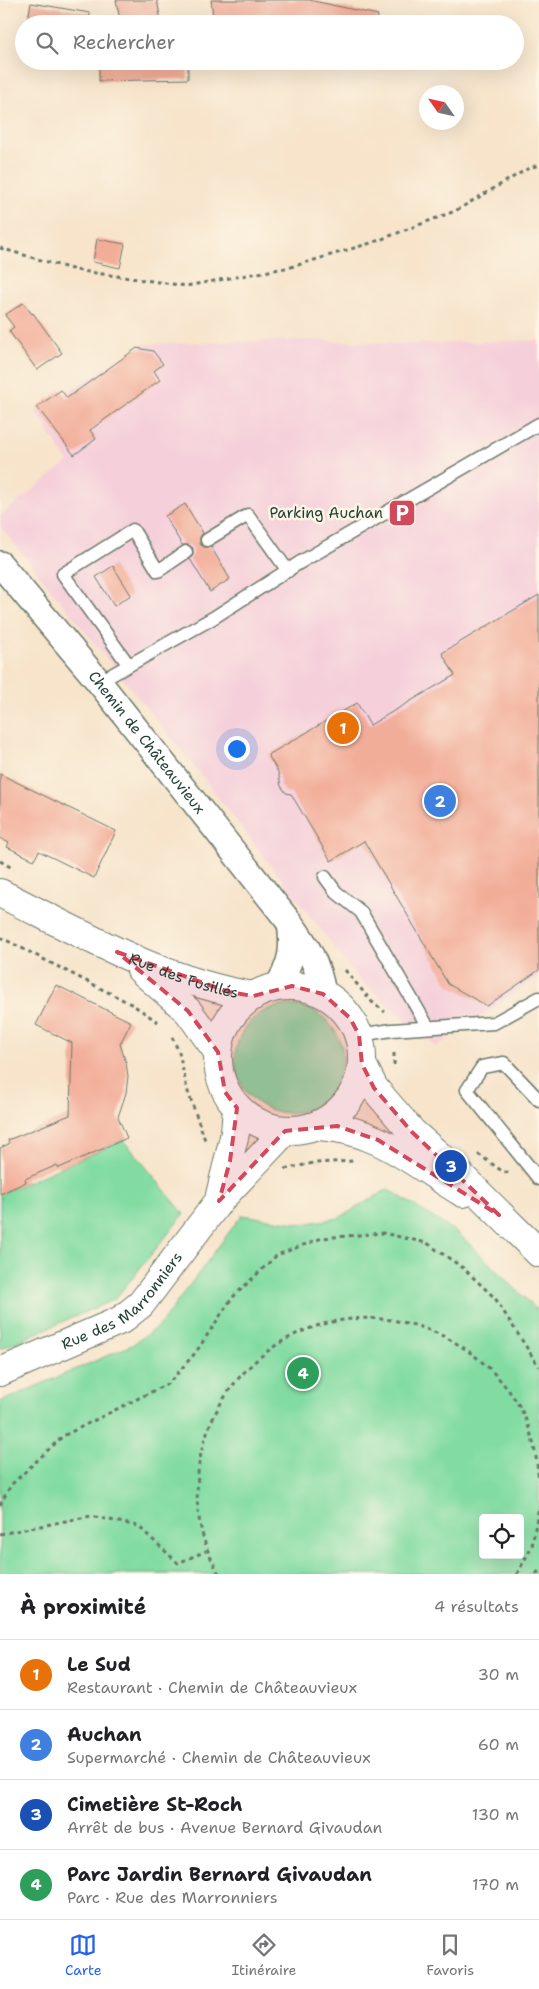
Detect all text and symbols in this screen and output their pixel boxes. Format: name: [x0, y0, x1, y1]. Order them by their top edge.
search box: [15, 15, 524, 70]
icon: search: [33, 29, 61, 57]
text: Rechercher: [73, 30, 176, 55]
north arrow: [419, 85, 464, 130]
parking icon: Parking Auchan: [387, 498, 417, 528]
place label: Parking Auchan: [269, 503, 383, 523]
street label: Chemin de Châteauvieux: [84, 667, 210, 818]
pin: 1: [327, 709, 359, 747]
your location: [224, 736, 250, 762]
pin: 2: [424, 782, 456, 820]
street label: Rue des Fusillés: [126, 948, 240, 1003]
pin: 3: [435, 1147, 467, 1185]
street label: Rue des Marronniers: [58, 1248, 187, 1354]
pin: 4: [287, 1354, 319, 1392]
map controls: [479, 1514, 524, 1559]
button: locate: [479, 1514, 524, 1559]
text: À proximité: [20, 1593, 146, 1621]
text: 4 résultats: [434, 1596, 519, 1617]
text: Le Sud: [67, 1652, 131, 1677]
text: 1: [32, 1664, 40, 1685]
text: 30 m: [478, 1664, 519, 1685]
text: Restaurant · Chemin de Châteauvieux: [67, 1677, 357, 1698]
text: Auchan: [67, 1722, 142, 1747]
text: 2: [30, 1734, 42, 1755]
text: 60 m: [478, 1734, 519, 1755]
text: Supermarché · Chemin de Châteauvieux: [67, 1747, 371, 1768]
text: Cimetière St-Roch: [67, 1792, 243, 1817]
text: 3: [30, 1804, 42, 1825]
text: 130 m: [472, 1804, 519, 1825]
text: Arrêt de bus · Avenue Bernard Givaudan: [67, 1817, 382, 1838]
text: Parc Jardin Bernard Givaudan: [67, 1862, 372, 1887]
text: 4: [30, 1874, 42, 1895]
text: 170 m: [472, 1874, 519, 1895]
text: Parc · Rue des Marronniers: [67, 1887, 278, 1908]
tab: Carte: [65, 1931, 102, 1979]
tab: Itinéraire: [231, 1931, 297, 1979]
tab: Favoris: [426, 1931, 474, 1979]

